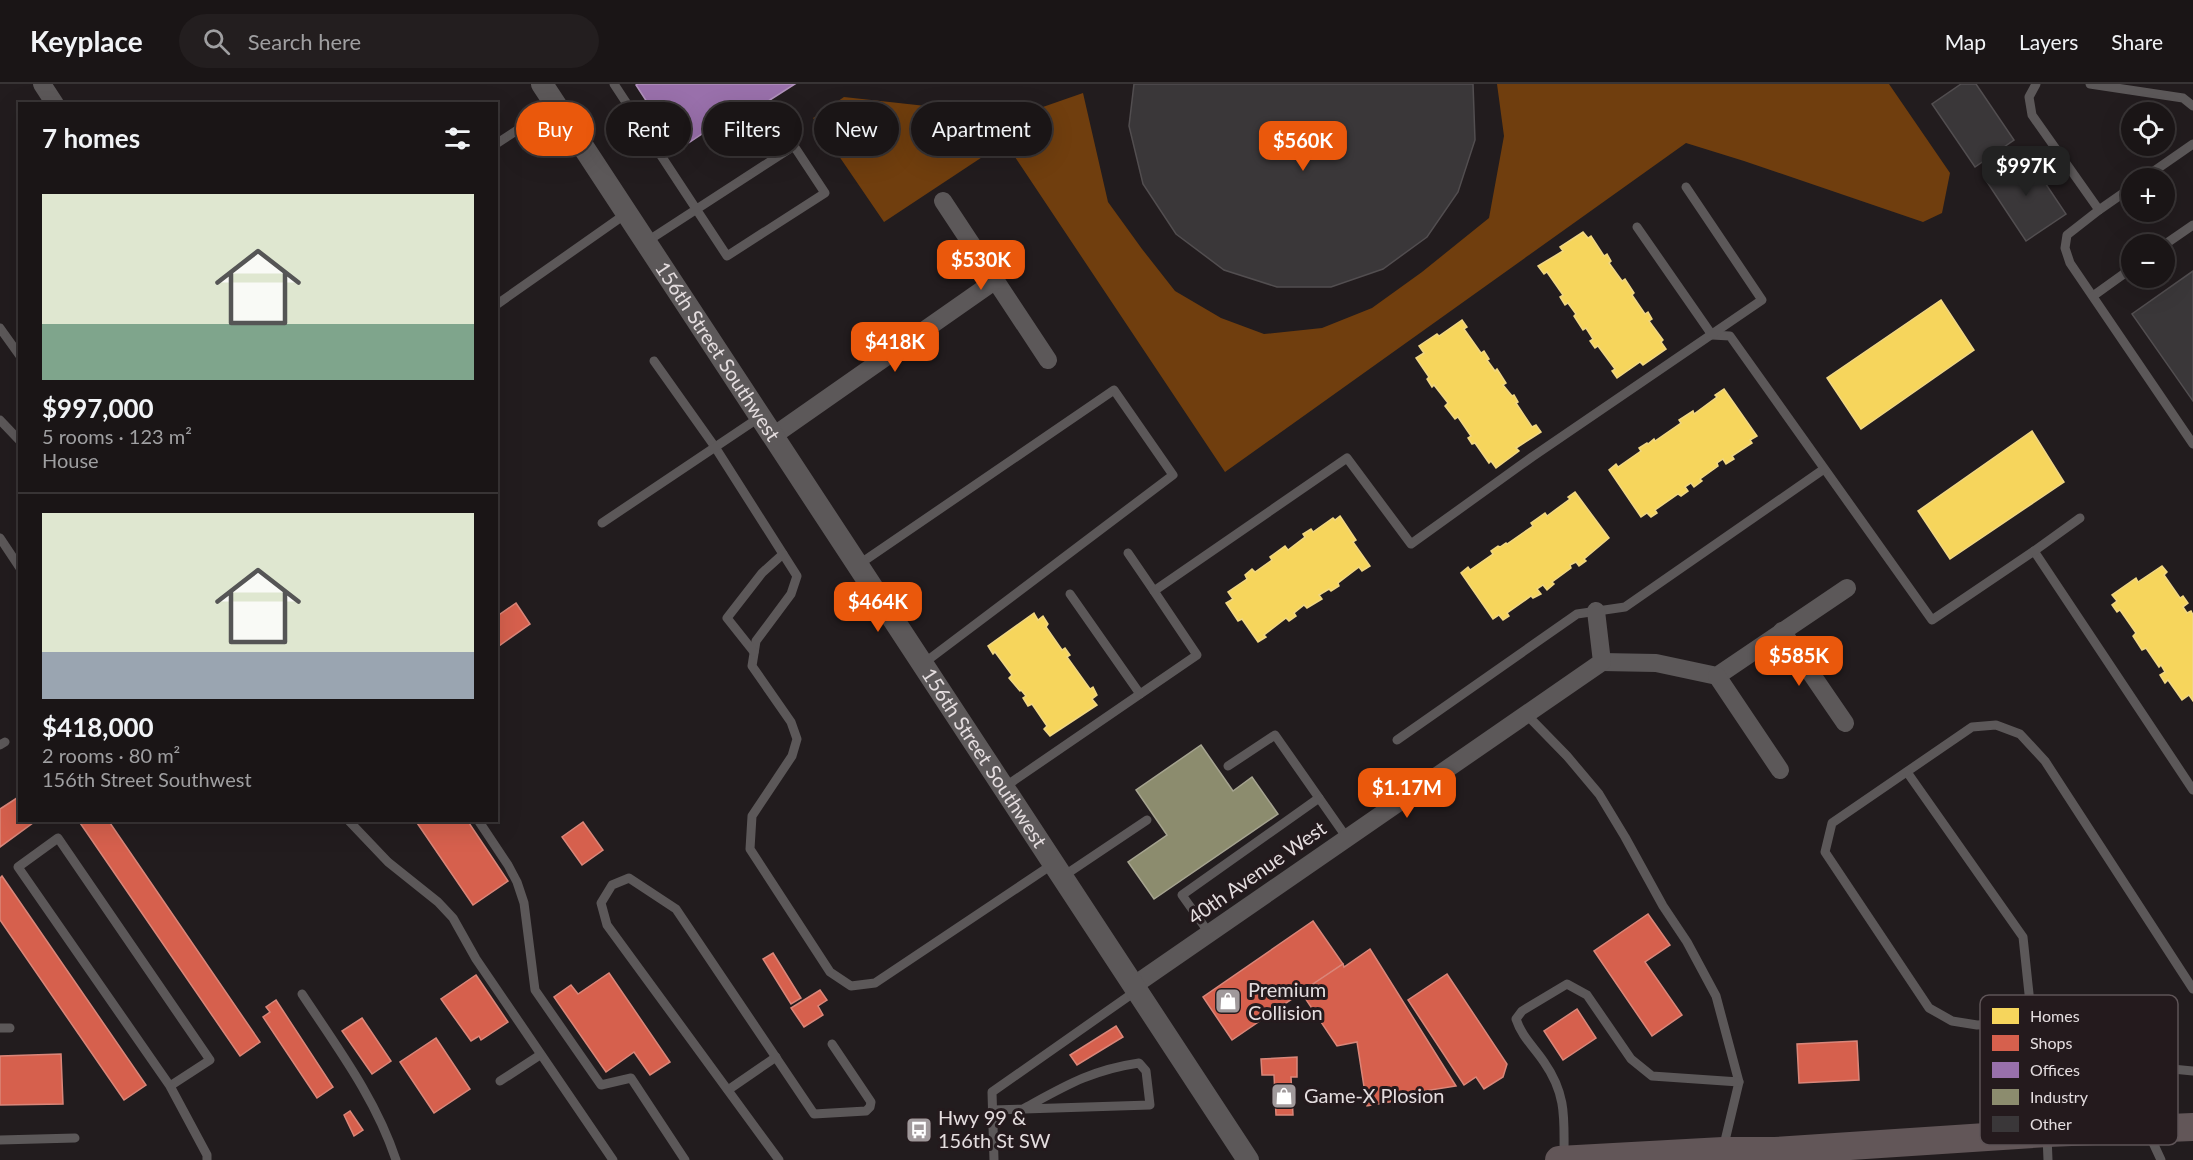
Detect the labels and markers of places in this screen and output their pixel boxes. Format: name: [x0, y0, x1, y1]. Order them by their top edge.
pin: $560K: [1261, 121, 1345, 172]
pin: $997K: [1984, 146, 2068, 197]
pin: $530K: [939, 240, 1023, 291]
pin: $418K: [853, 322, 937, 373]
pin: $464K: [836, 582, 920, 633]
pin: $585K: [1757, 636, 1841, 687]
pin: $1.17M: [1358, 768, 1456, 819]
place label: Premium Collision: [1248, 977, 1326, 1024]
shop icon: Premium Collision: [1213, 986, 1243, 1016]
shop icon: Game-X Plosion: [1269, 1081, 1299, 1111]
place label: Game-X Plosion: [1304, 1083, 1445, 1107]
place label: Hwy 99 & 156th St SW: [938, 1105, 1051, 1152]
bus stop icon: Hwy 99 & 156th St SW: [904, 1115, 934, 1145]

